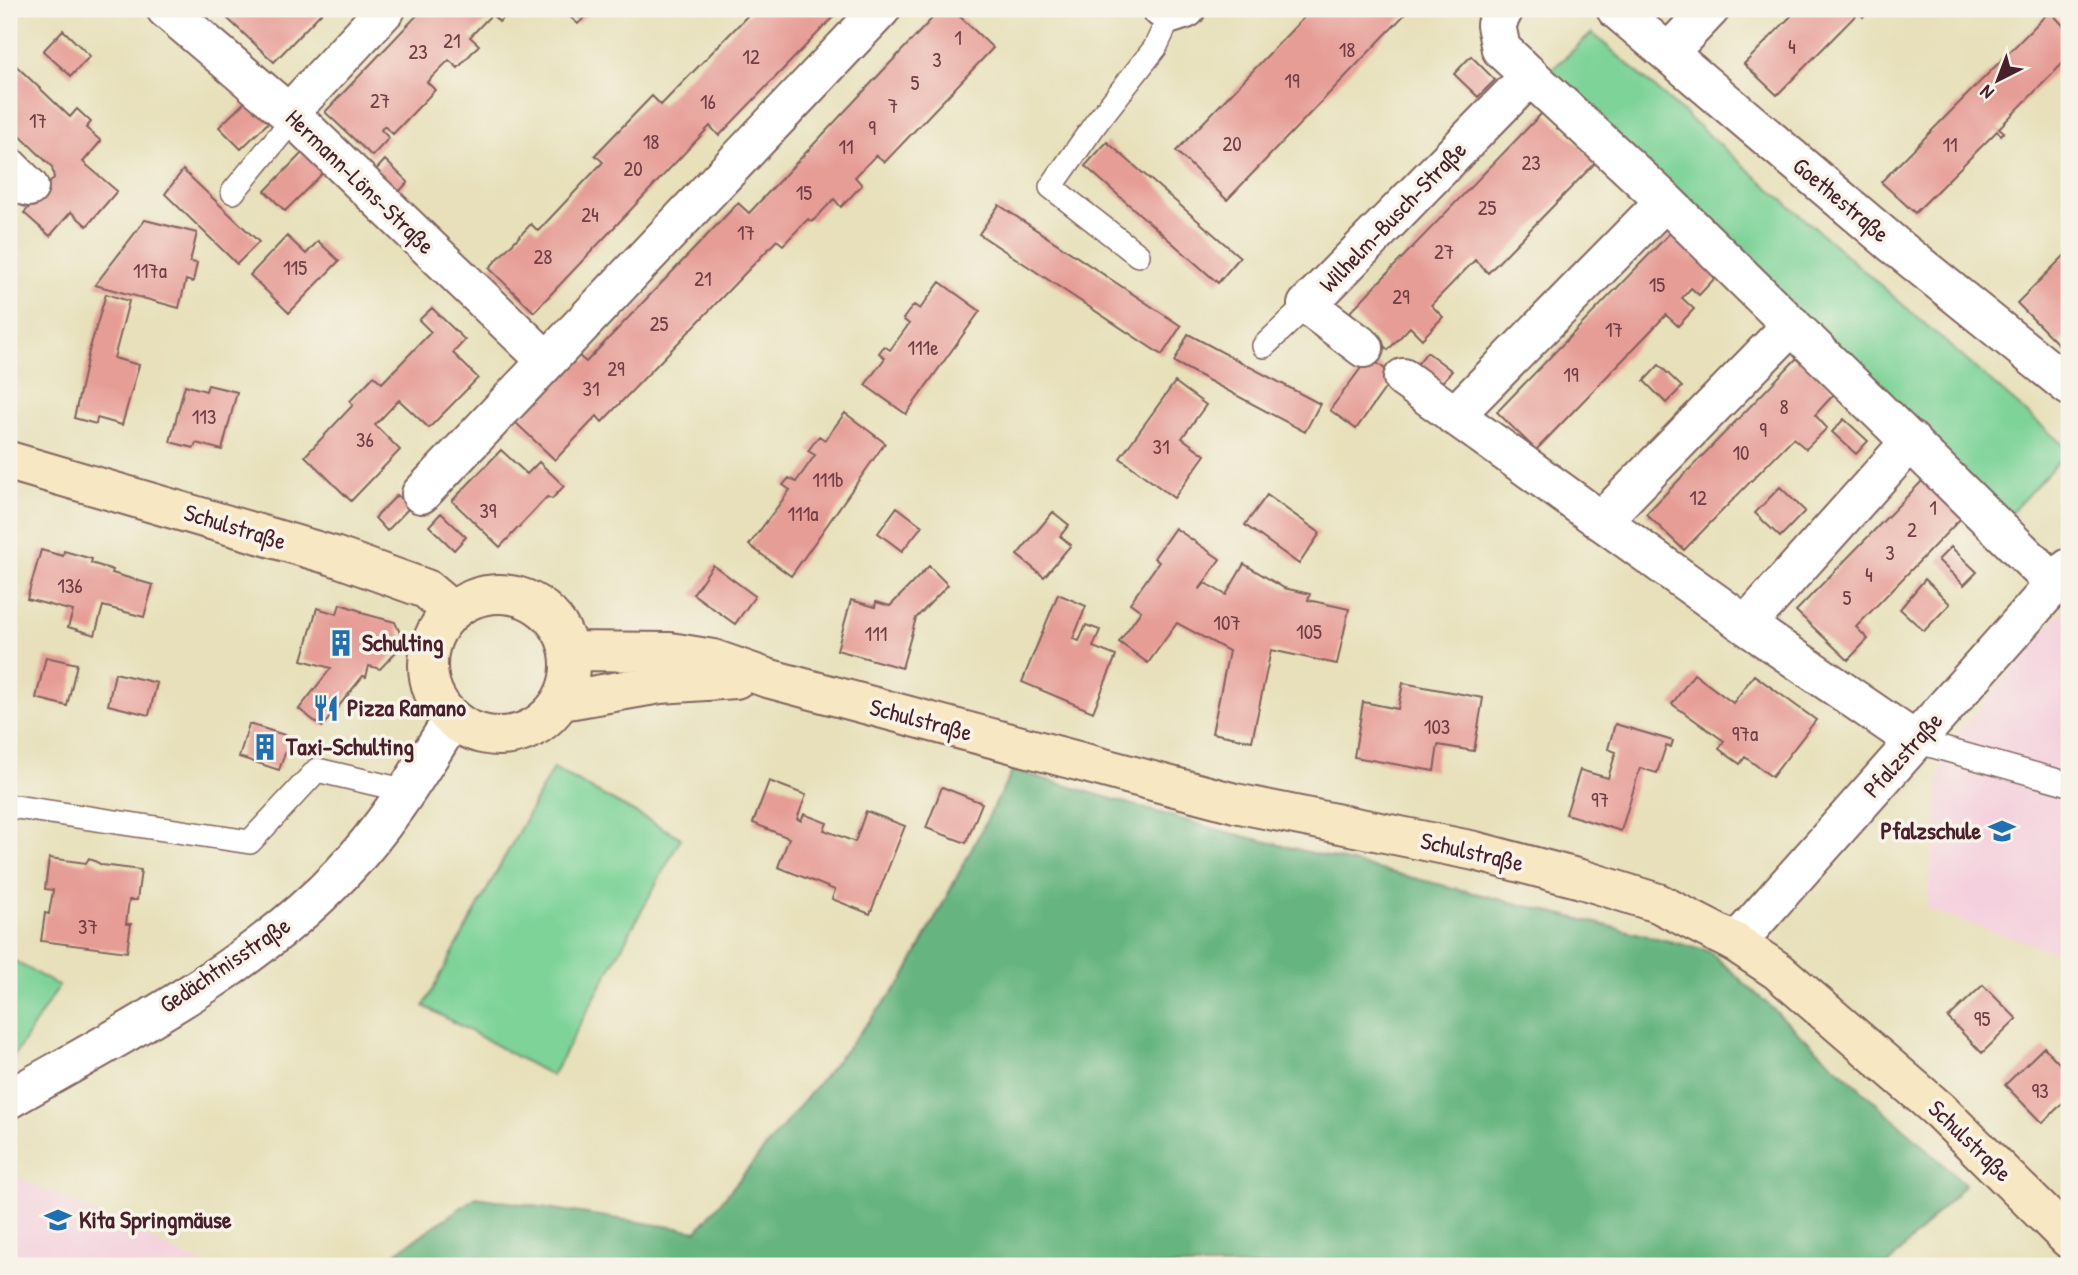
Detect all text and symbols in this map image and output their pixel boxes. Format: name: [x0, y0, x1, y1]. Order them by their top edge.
house number: 1: [954, 23, 962, 52]
house number: 21: [443, 26, 461, 55]
house number: 4: [1788, 32, 1796, 61]
house number: 18: [1339, 35, 1355, 64]
house number: 23: [408, 37, 428, 66]
house number: 12: [742, 42, 760, 71]
house number: 3: [932, 45, 942, 74]
north arrow: [1962, 46, 2032, 116]
house number: 19: [1284, 66, 1300, 95]
house number: 5: [911, 68, 920, 97]
text: N: [1974, 80, 1999, 106]
house number: 27: [370, 86, 390, 115]
house number: 16: [700, 87, 716, 116]
house number: 7: [888, 91, 898, 120]
street label: Hermann-Löns-Straße: [279, 102, 443, 261]
house number: 17: [29, 106, 47, 135]
house number: 9: [868, 113, 876, 142]
house number: 18: [643, 127, 659, 156]
house number: 20: [1222, 129, 1242, 158]
house number: 11: [1942, 130, 1958, 159]
house number: 11: [838, 132, 854, 161]
street label: Wilhelm-Busch-Straße: [1312, 133, 1473, 299]
house number: 23: [1521, 148, 1541, 177]
street label: Goethestraße: [1787, 149, 1897, 249]
house number: 20: [623, 154, 643, 183]
house number: 15: [796, 178, 812, 207]
house number: 25: [1478, 193, 1496, 222]
house number: 24: [581, 200, 599, 229]
house number: 17: [737, 218, 755, 247]
house number: 27: [1434, 237, 1454, 266]
house number: 28: [534, 242, 552, 271]
house number: 115: [283, 253, 307, 282]
house number: 117a: [133, 256, 167, 285]
house number: 21: [694, 264, 712, 293]
house number: 15: [1649, 270, 1665, 299]
house number: 29: [1392, 282, 1410, 311]
house number: 25: [650, 309, 668, 338]
house number: 17: [1605, 315, 1623, 344]
house number: 111e: [907, 333, 939, 362]
house number: 29: [607, 354, 625, 383]
house number: 19: [1563, 360, 1579, 389]
house number: 31: [582, 374, 600, 403]
house number: 8: [1779, 392, 1789, 421]
house number: 113: [192, 402, 216, 431]
house number: 9: [1759, 415, 1767, 444]
house number: 36: [356, 425, 374, 454]
house number: 31: [1152, 432, 1170, 461]
house number: 10: [1732, 438, 1750, 467]
house number: 111b: [812, 465, 844, 494]
house number: 12: [1689, 483, 1707, 512]
house number: 1: [1929, 493, 1937, 522]
street label: Schulstraße: [181, 495, 290, 557]
house number: 39: [479, 496, 497, 525]
house number: 111a: [787, 499, 819, 528]
house number: 2: [1907, 515, 1917, 544]
house number: 3: [1885, 538, 1895, 567]
house number: 4: [1865, 560, 1873, 589]
house number: 136: [57, 571, 83, 600]
house number: 5: [1843, 583, 1852, 612]
house number: 107: [1213, 608, 1241, 637]
house number: 105: [1296, 617, 1322, 646]
house number: 111: [865, 619, 887, 648]
place label: Schulting: [362, 626, 444, 659]
building icon: Schulting: [326, 628, 356, 658]
street label: Schulstraße: [867, 690, 976, 748]
place label: Pizza Ramano: [347, 691, 466, 723]
restaurant icon: Pizza Ramano: [311, 693, 341, 723]
street label: Pfalzstraße: [1855, 704, 1949, 804]
house number: 103: [1424, 712, 1450, 741]
house number: 97a: [1732, 719, 1758, 748]
place label: Taxi-Schulting: [285, 730, 414, 763]
building icon: Taxi-Schulting: [250, 732, 280, 762]
house number: 97: [1591, 785, 1609, 814]
place label: Pfalzschule: [1881, 814, 1981, 846]
school or university icon: Pfalzschule: [1987, 816, 2017, 846]
street label: Schulstraße: [1418, 824, 1527, 879]
street label: Gedächtnisstraße: [153, 908, 296, 1020]
house number: 37: [78, 912, 98, 941]
house number: 95: [1974, 1004, 1990, 1033]
house number: 93: [2031, 1076, 2049, 1105]
street label: Schulstraße: [1922, 1092, 2020, 1188]
place label: Kita Springmäuse: [79, 1203, 232, 1236]
school or university icon: Kita Springmäuse: [43, 1205, 73, 1235]

